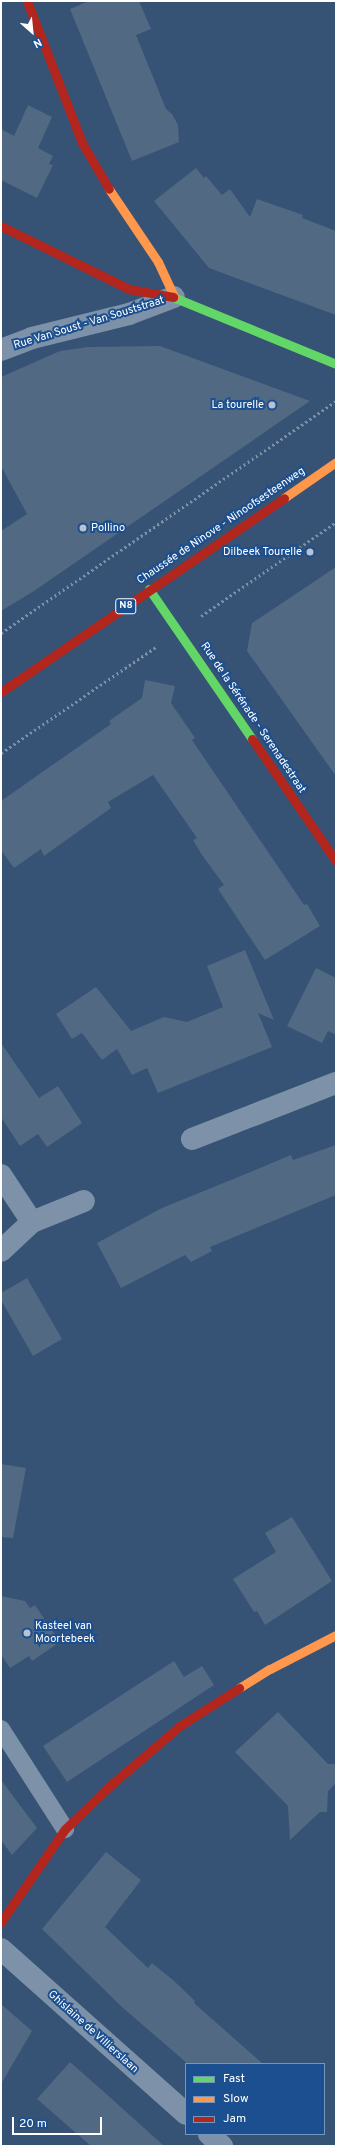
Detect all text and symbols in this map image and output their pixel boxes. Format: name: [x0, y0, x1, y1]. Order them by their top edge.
north arrow: [12, 12, 52, 52]
text: N: [31, 35, 44, 51]
street label: Rue Van Soust - Van Souststraat: [12, 294, 166, 352]
place label: La tourelle: [211, 398, 264, 412]
marker: La tourelle: [267, 400, 277, 410]
street label: Chaussée de Ninove - Ninoofsesteenweg: [135, 465, 307, 587]
place label: Pollino: [91, 521, 125, 535]
marker: Pollino: [78, 523, 88, 533]
place label: Dilbeek Tourelle: [223, 545, 302, 559]
marker: Dilbeek Tourelle: [305, 547, 315, 557]
road number: N8: [115, 598, 137, 614]
street label: Rue de la Sérénade - Serenadestraat: [198, 640, 308, 796]
place label: Kasteel van Moortebeek: [35, 1620, 95, 1646]
marker: Kasteel van Moortebeek: [22, 1628, 32, 1638]
street label: Ghislaine de Villierslaan: [45, 1988, 141, 2076]
legend: [185, 2063, 325, 2135]
text: Fast: [223, 2071, 245, 2087]
text: Slow: [223, 2091, 249, 2107]
scale bar: [14, 2109, 104, 2135]
text: Jam: [223, 2111, 246, 2127]
text: 20 m: [19, 2116, 47, 2132]

